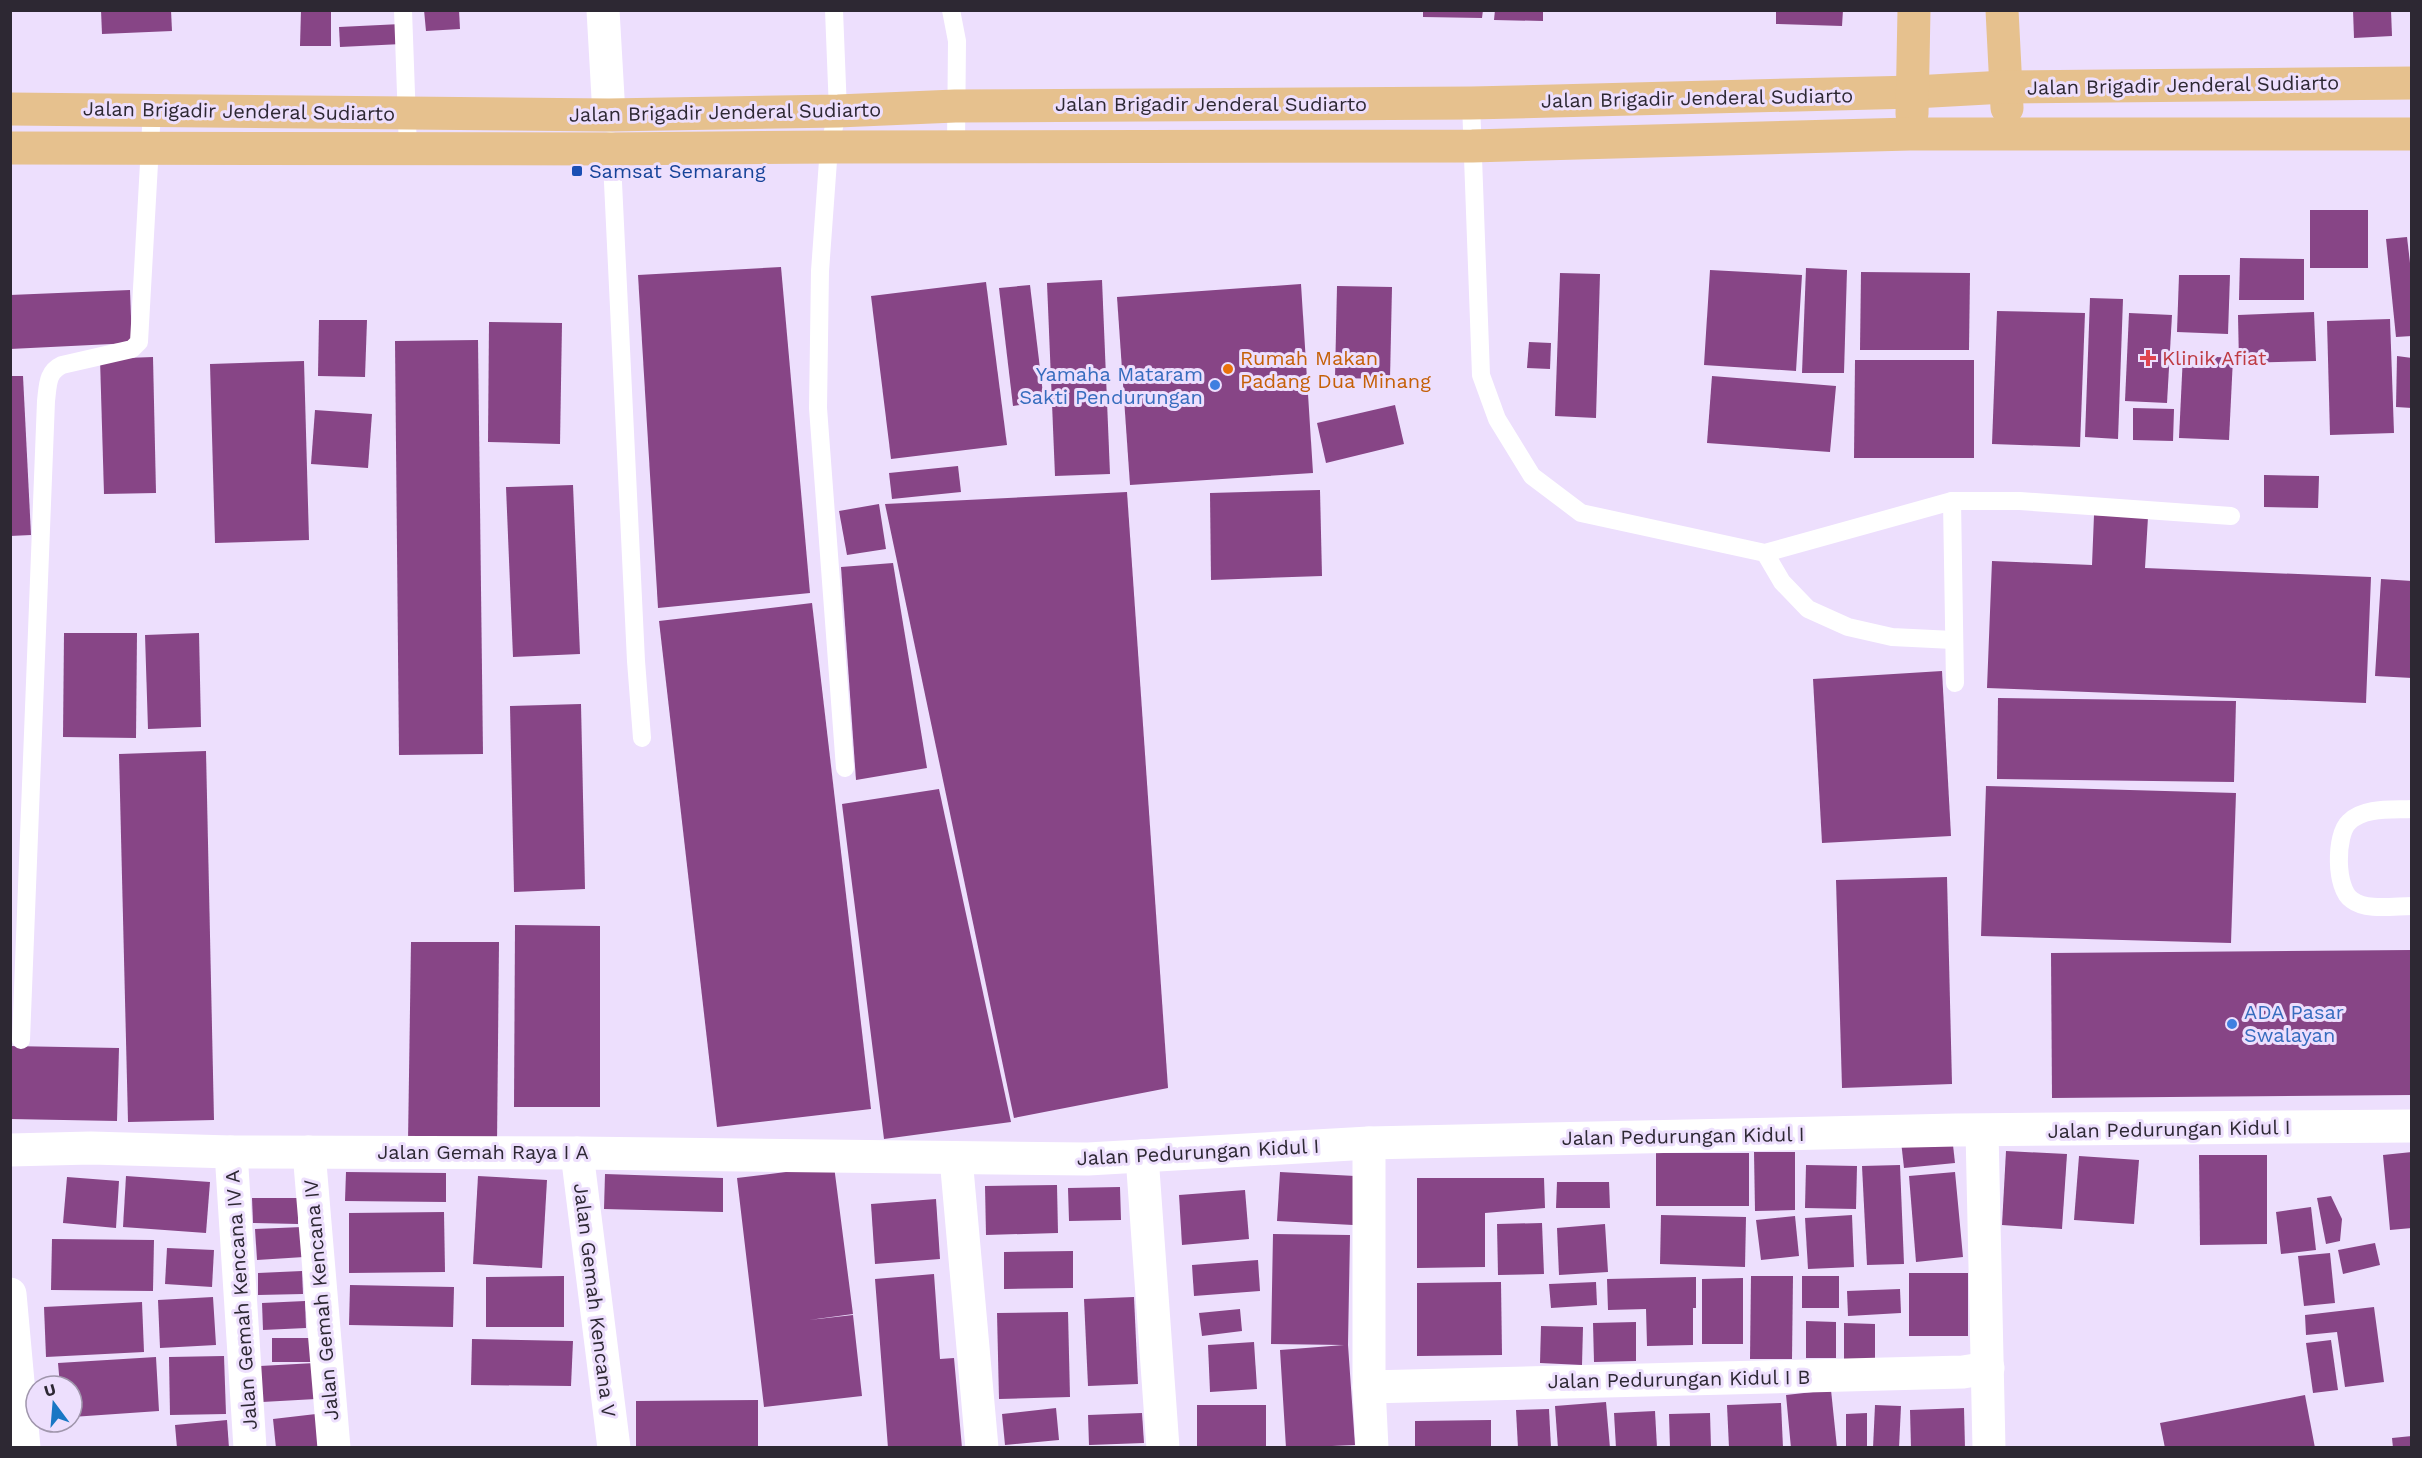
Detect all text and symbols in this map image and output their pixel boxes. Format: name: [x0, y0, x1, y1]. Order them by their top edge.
street label: Jalan Brigadir Jenderal Sudiarto: [2027, 70, 2339, 100]
street label: Jalan Brigadir Jenderal Sudiarto: [1541, 83, 1853, 113]
street label: Jalan Brigadir Jenderal Sudiarto: [1055, 92, 1367, 116]
street label: Jalan Brigadir Jenderal Sudiarto: [83, 96, 395, 126]
street label: Jalan Brigadir Jenderal Sudiarto: [569, 97, 881, 127]
place label: Samsat Semarang: [589, 159, 766, 183]
marker: Samsat Semarang: [570, 164, 584, 178]
place label: Rumah Makan Padang Dua Minang: [1240, 346, 1431, 393]
place label: Klinik Afiat: [2162, 346, 2267, 370]
marker: Klinik Afiat: [2139, 349, 2157, 367]
place label: Yamaha Mataram Sakti Pendurungan: [1019, 362, 1203, 409]
marker: Rumah Makan Padang Dua Minang: [1221, 362, 1235, 376]
marker: Yamaha Mataram Sakti Pendurungan: [1208, 378, 1222, 392]
place label: ADA Pasar Swalayan: [2244, 1000, 2344, 1047]
marker: ADA Pasar Swalayan: [2225, 1017, 2239, 1031]
street label: Jalan Pedurungan Kidul I: [2047, 1115, 2291, 1143]
street label: Jalan Pedurungan Kidul I: [1561, 1122, 1805, 1150]
street label: Jalan Pedurungan Kidul I: [1076, 1134, 1320, 1170]
street label: Jalan Gemah Raya I A: [377, 1140, 589, 1164]
street label: Jalan Gemah Kencana IV A: [220, 1169, 262, 1431]
street label: Jalan Gemah Kencana IV: [298, 1178, 344, 1422]
street label: Jalan Gemah Kencana V: [569, 1182, 621, 1418]
street label: Jalan Pedurungan Kidul I B: [1547, 1365, 1811, 1393]
north arrow: [24, 1374, 84, 1434]
text: U: [42, 1379, 58, 1401]

